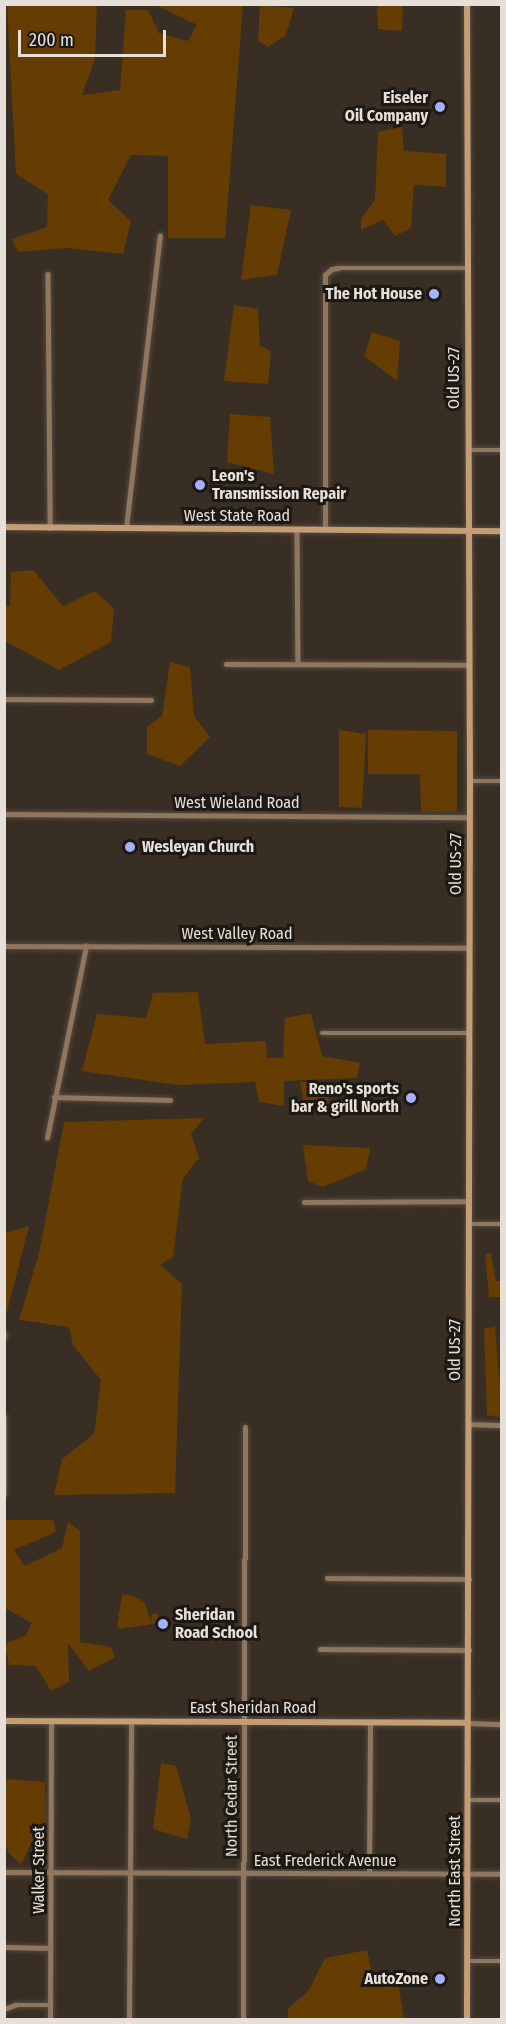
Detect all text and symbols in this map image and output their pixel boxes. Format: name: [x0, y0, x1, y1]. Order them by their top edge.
scale bar: [21, 18, 170, 56]
text: 200 m: [29, 29, 74, 51]
place label: Eiseler Oil Company: [345, 88, 428, 126]
marker: Eiseler Oil Company: [433, 100, 447, 114]
place label: The Hot House: [326, 284, 422, 304]
marker: The Hot House: [427, 287, 441, 301]
street label: Old US-27: [444, 347, 464, 409]
place label: Leon's Transmission Repair: [212, 466, 346, 504]
marker: Leon's Transmission Repair: [193, 478, 207, 492]
street label: West State Road: [184, 506, 290, 526]
street label: West Wieland Road: [174, 793, 300, 813]
street label: Old US-27: [446, 833, 466, 895]
place label: Wesleyan Church: [142, 837, 254, 857]
marker: Wesleyan Church: [123, 840, 137, 854]
street label: West Valley Road: [181, 924, 293, 944]
place label: Reno's sports bar & grill North: [291, 1079, 399, 1117]
marker: Reno's sports bar & grill North: [404, 1091, 418, 1105]
street label: Old US-27: [445, 1319, 465, 1381]
place label: Sheridan Road School: [175, 1605, 257, 1643]
marker: Sheridan Road School: [156, 1617, 170, 1631]
street label: East Sheridan Road: [190, 1698, 316, 1718]
street label: North Cedar Street: [222, 1735, 242, 1857]
street label: North East Street: [445, 1815, 465, 1927]
street label: Walker Street: [29, 1826, 49, 1914]
street label: East Frederick Avenue: [254, 1851, 396, 1871]
place label: AutoZone: [365, 1969, 428, 1989]
marker: AutoZone: [433, 1972, 447, 1986]

